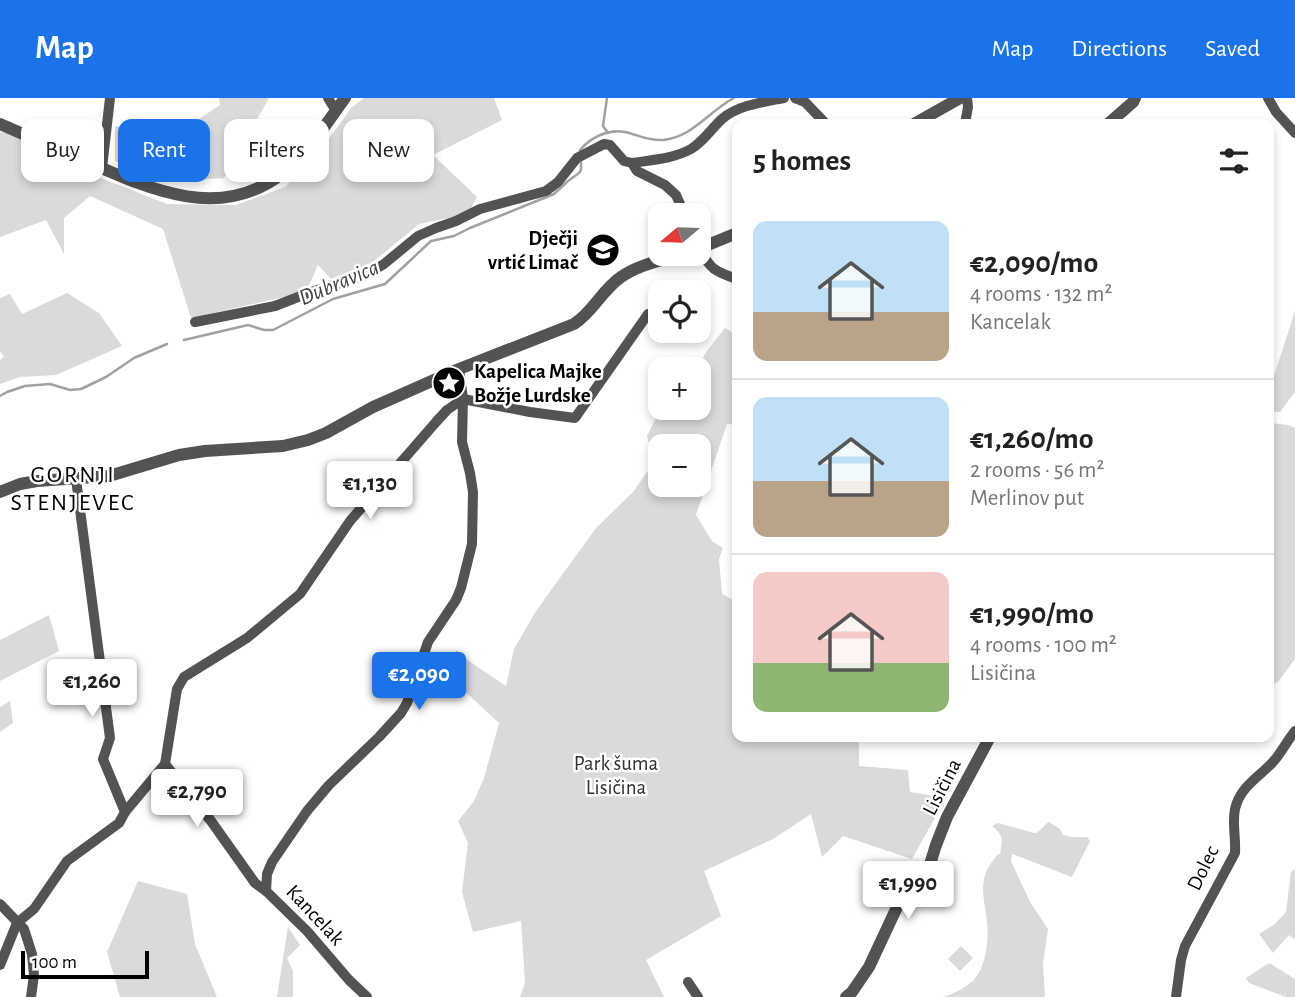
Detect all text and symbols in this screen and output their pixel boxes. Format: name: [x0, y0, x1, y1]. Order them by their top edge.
text: Map: [35, 32, 94, 65]
text: Map: [991, 37, 1033, 61]
text: Directions: [1071, 37, 1167, 61]
text: Saved: [1205, 37, 1260, 61]
chip: Buy: [21, 119, 104, 182]
chip: Rent: [118, 119, 210, 182]
chip: Filters: [224, 119, 329, 182]
chip: New: [343, 119, 434, 182]
icon: filters: [1215, 142, 1253, 180]
text: 5 homes: [753, 146, 851, 176]
north arrow: [648, 203, 710, 266]
map controls: [648, 203, 711, 497]
place label: Dječji vrtić Limač: [488, 228, 579, 273]
school or university icon: Dječji vrtić Limač: [584, 231, 622, 269]
text: €2,090/mo: [970, 248, 1098, 278]
icon: home: [809, 249, 893, 333]
water label: Dubravica: [296, 256, 382, 310]
button: locate: [648, 280, 711, 343]
text: 4 rooms · 132 m²: [970, 283, 1112, 306]
text: Kancelak: [970, 311, 1051, 334]
button: +: [648, 357, 711, 420]
place label: Kapelica Majke Božje Lurdske: [474, 361, 602, 406]
place icon: Kapelica Majke Božje Lurdske: [430, 364, 468, 402]
text: €1,260/mo: [970, 424, 1093, 454]
icon: home: [809, 425, 893, 509]
button: −: [648, 434, 711, 497]
text: 2 rooms · 56 m²: [970, 459, 1104, 482]
pin: €1,130: [313, 462, 427, 521]
district label: GORNJI STENJEVEC: [11, 463, 135, 515]
text: €1,130: [343, 472, 397, 495]
text: Merlinov put: [970, 487, 1084, 510]
text: €1,990/mo: [970, 599, 1094, 629]
icon: home: [809, 600, 893, 684]
text: 4 rooms · 100 m²: [970, 634, 1117, 657]
pin: €2,090: [362, 652, 476, 712]
pin: €1,260: [35, 660, 149, 719]
text: Lisičina: [970, 662, 1036, 685]
text: €2,090: [388, 663, 450, 686]
text: €1,260: [63, 670, 121, 693]
park label: Park šuma Lisičina: [574, 753, 659, 798]
street label: Lisičina: [919, 755, 965, 819]
pin: €2,790: [140, 770, 254, 829]
text: €2,790: [167, 780, 227, 803]
street label: Dolec: [1183, 842, 1223, 894]
pin: €1,990: [851, 862, 965, 921]
text: €1,990: [879, 872, 937, 895]
street label: Kancelak: [282, 881, 348, 949]
scale bar: [21, 948, 149, 980]
text: 100 m: [32, 953, 77, 972]

